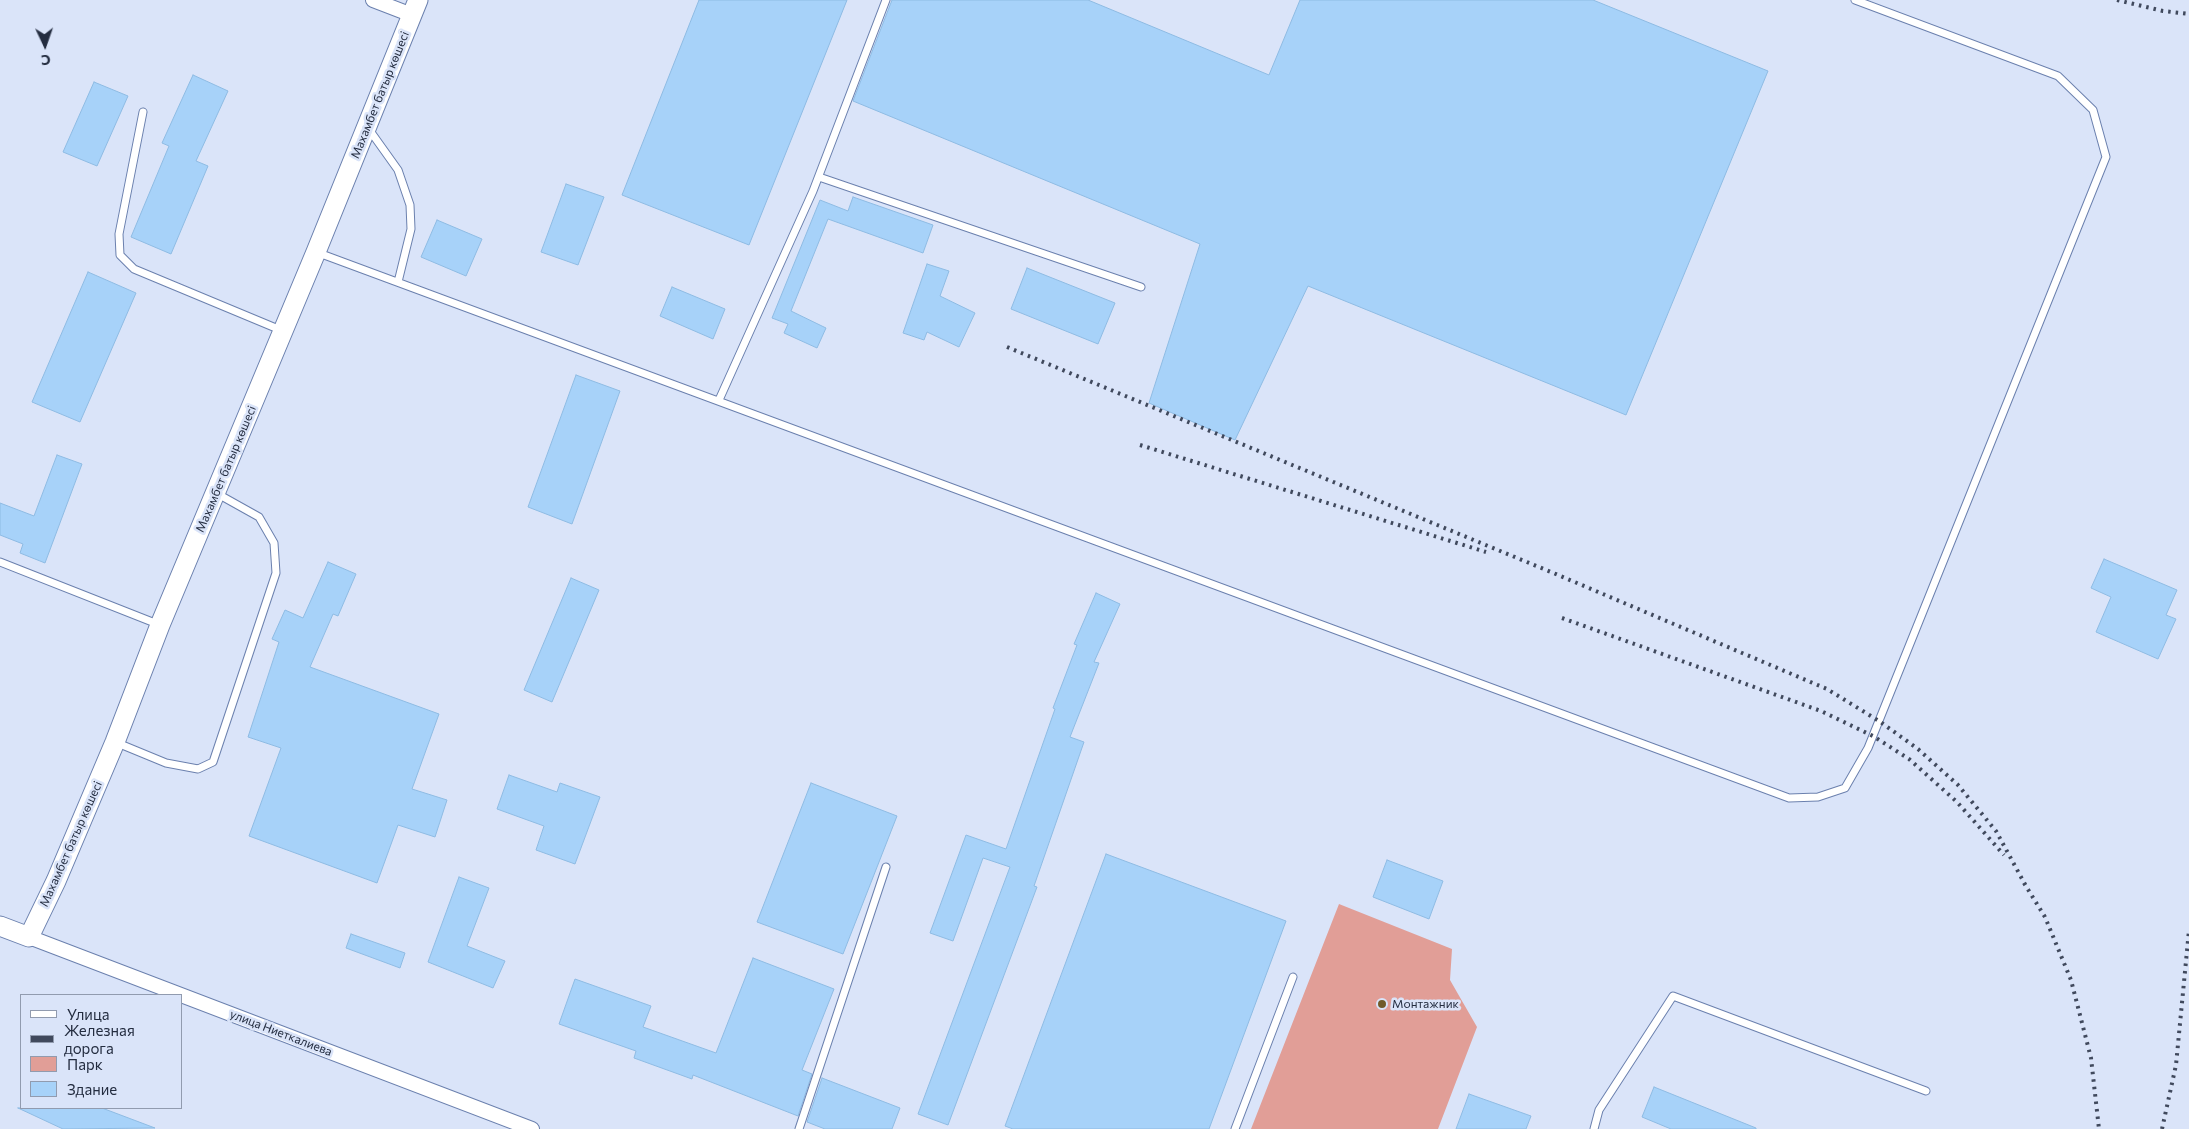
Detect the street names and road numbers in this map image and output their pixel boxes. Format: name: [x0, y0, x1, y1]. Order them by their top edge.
street label: Махамбет батыр көшесі: [348, 29, 412, 161]
street label: Махамбет батыр көшесі: [193, 404, 259, 534]
street label: Махамбет батыр көшесі: [37, 779, 105, 909]
street label: улица Ниеткалиева: [228, 1007, 334, 1059]

